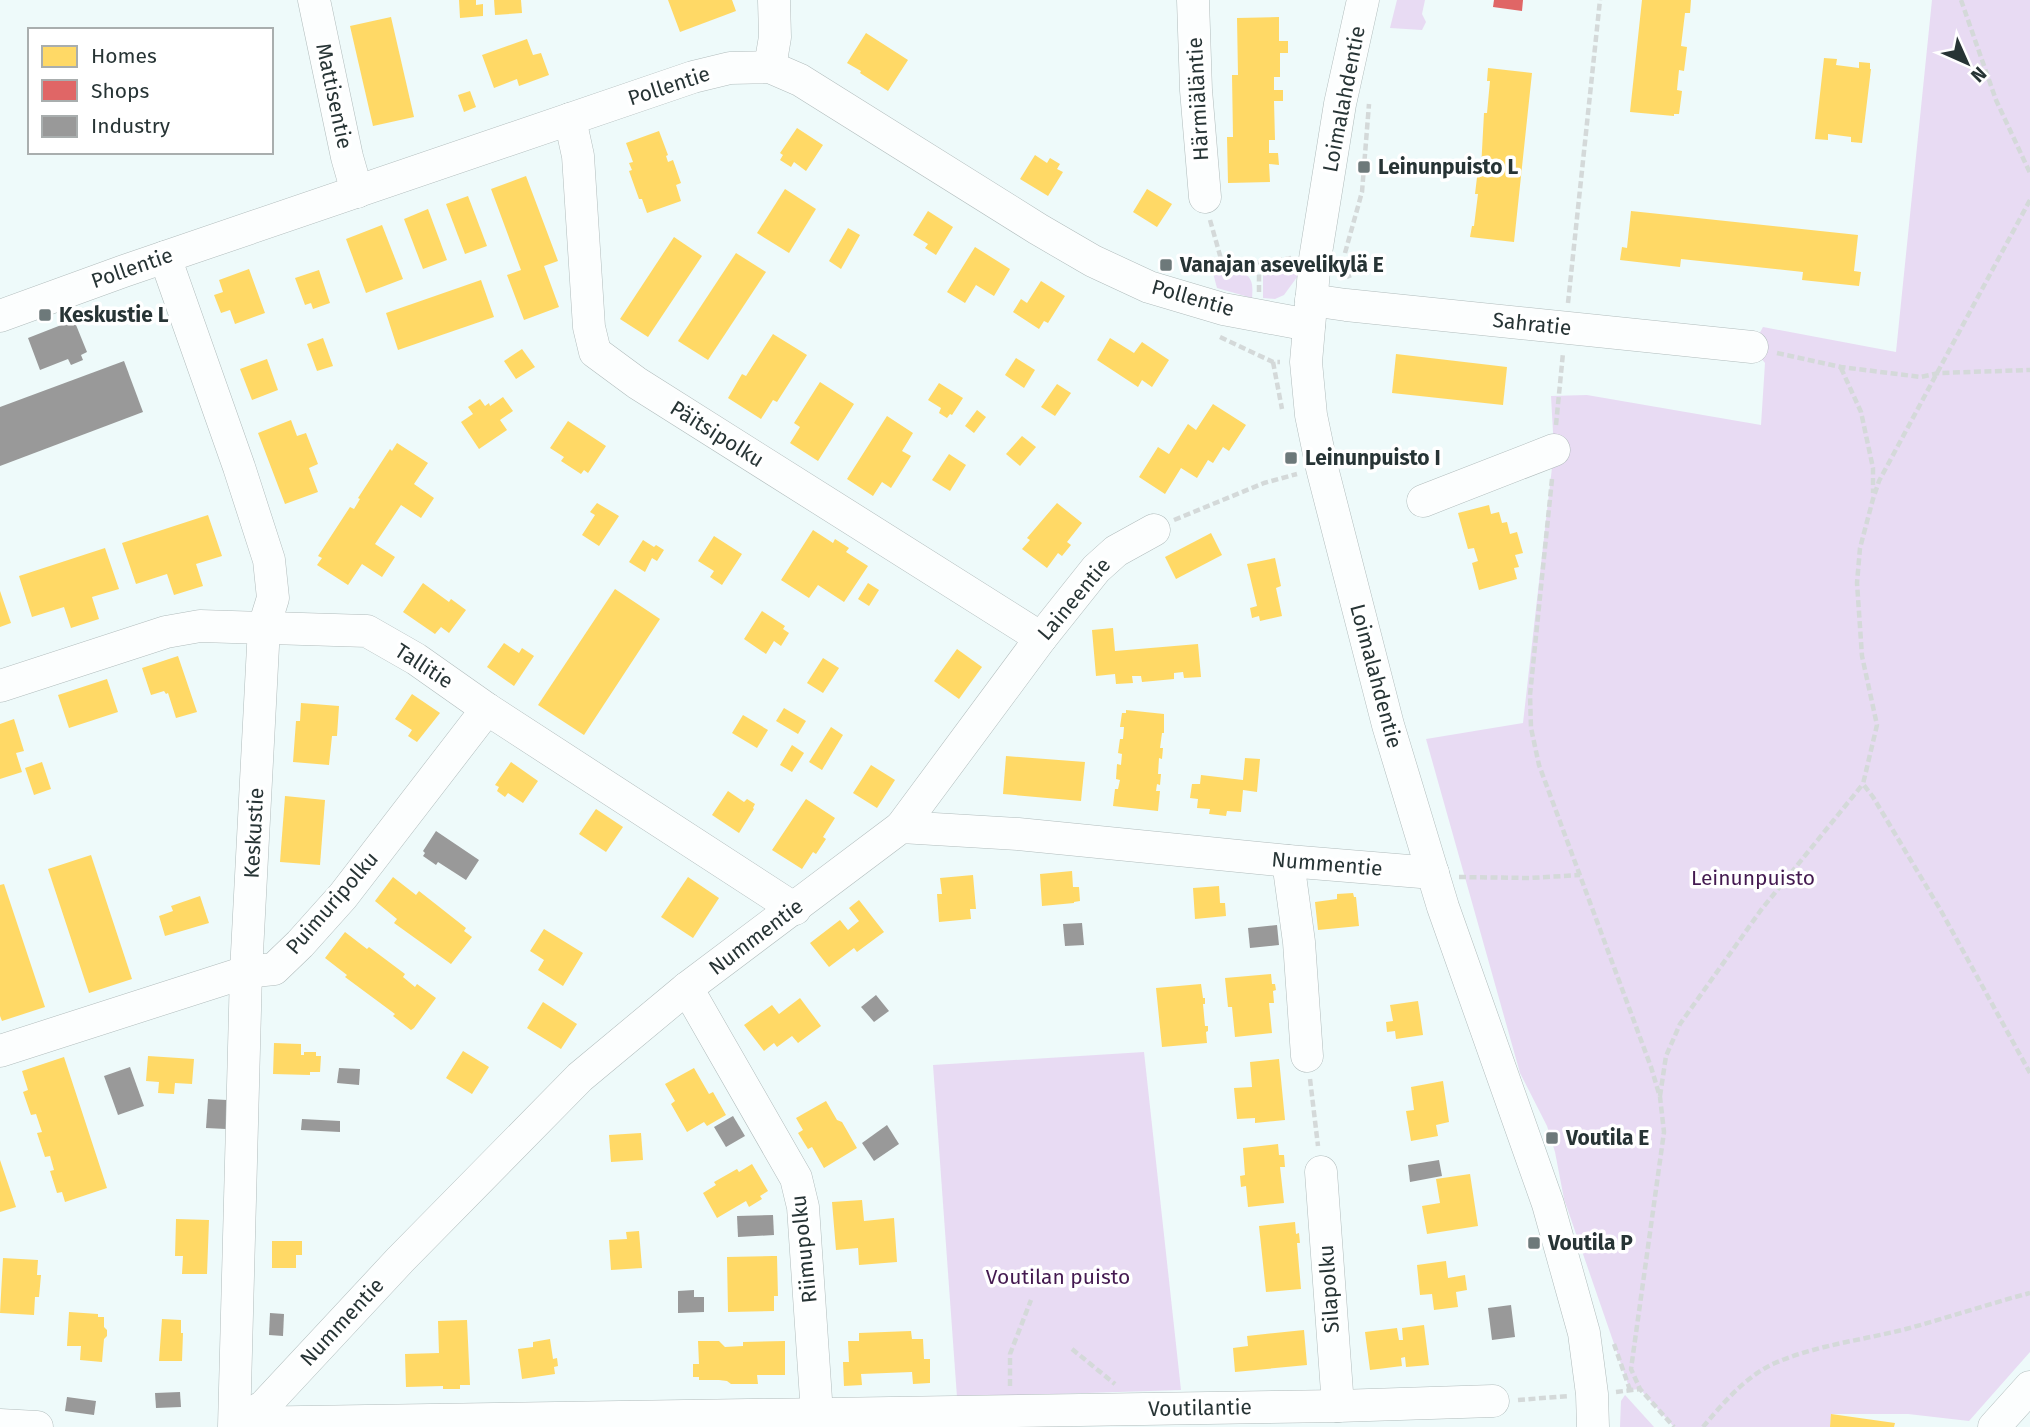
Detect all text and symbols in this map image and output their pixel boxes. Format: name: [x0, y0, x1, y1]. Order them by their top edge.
street label: Loimalahdentie: [1317, 24, 1371, 174]
legend: [28, 28, 273, 154]
north arrow: [1932, 28, 2002, 98]
street label: Härmiäläntie: [1182, 37, 1214, 161]
street label: Mattisentie: [310, 41, 358, 151]
text: Homes: [91, 43, 157, 69]
street label: Pollentie: [625, 61, 713, 111]
text: N: [1966, 62, 1991, 87]
text: Shops: [91, 78, 149, 104]
text: Industry: [91, 113, 171, 139]
place label: Leinunpuisto L: [1378, 154, 1519, 180]
marker: Leinunpuisto L: [1356, 159, 1372, 175]
street label: Pollentie: [88, 242, 176, 294]
place label: Vanajan asevelikylä E: [1179, 252, 1384, 278]
marker: Vanajan asevelikylä E: [1158, 257, 1174, 273]
street label: Pollentie: [1149, 274, 1237, 322]
place label: Keskustie L: [59, 302, 169, 328]
marker: Keskustie L: [37, 307, 53, 323]
street label: Sahratie: [1491, 307, 1573, 341]
street label: Päitsipolku: [665, 395, 769, 473]
place label: Leinunpuisto I: [1305, 445, 1441, 471]
marker: Leinunpuisto I: [1283, 450, 1299, 466]
street label: Laineentie: [1032, 552, 1116, 646]
street label: Loimalahdentie: [1344, 601, 1408, 751]
street label: Tallitie: [390, 638, 458, 694]
street label: Keskustie: [239, 787, 269, 879]
street label: Puimuripolku: [280, 846, 384, 960]
street label: Nummentie: [1270, 846, 1384, 882]
park label: Leinunpuisto: [1691, 865, 1815, 891]
street label: Nummentie: [704, 893, 808, 981]
place label: Voutila E: [1565, 1125, 1649, 1151]
marker: Voutila E: [1544, 1130, 1560, 1146]
street label: Riimupolku: [785, 1194, 823, 1304]
place label: Voutila P: [1547, 1230, 1633, 1256]
marker: Voutila P: [1526, 1235, 1542, 1251]
street label: Silapolku: [1313, 1244, 1345, 1334]
park label: Voutilan puisto: [986, 1264, 1130, 1290]
street label: Nummentie: [295, 1272, 389, 1372]
street label: Voutilantie: [1148, 1394, 1252, 1422]

